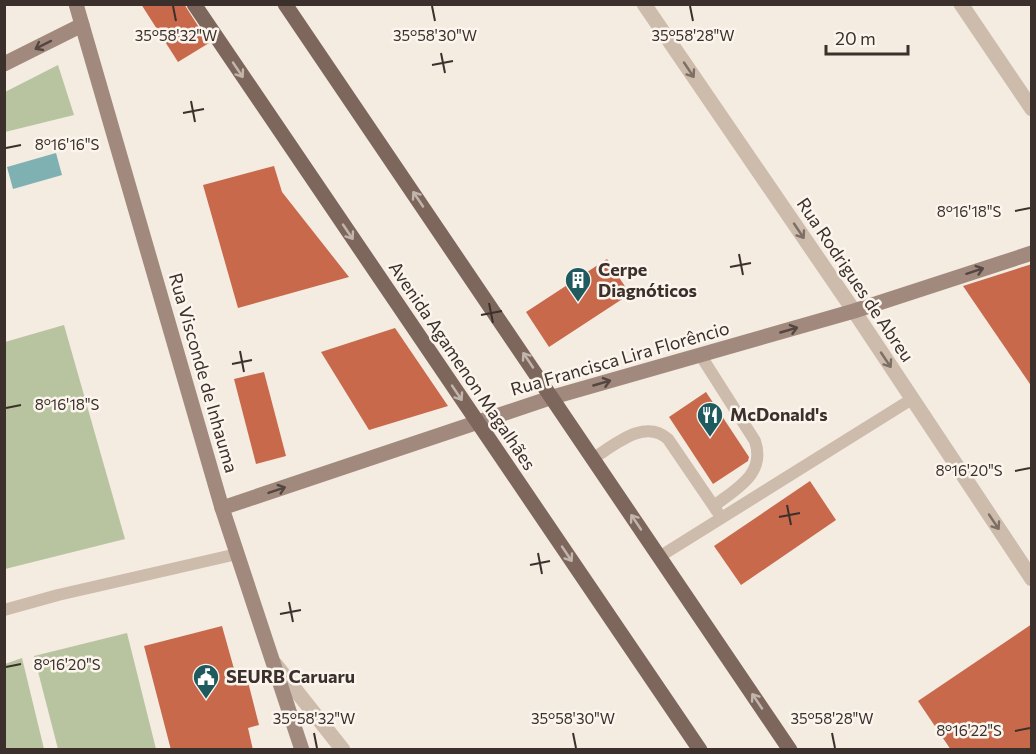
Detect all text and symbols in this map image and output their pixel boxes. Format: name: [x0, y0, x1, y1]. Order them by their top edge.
scale bar: [826, 18, 908, 56]
text: 35°58'32"W: [135, 26, 217, 44]
text: 35°58'30"W: [393, 26, 477, 44]
text: 35°58'28"W: [651, 26, 735, 44]
text: 20 m: [835, 27, 876, 49]
one-way arrow: [35, 39, 53, 51]
one-way arrow: [683, 61, 695, 78]
one-way arrow: [232, 62, 244, 78]
text: 8°16'16"S: [35, 135, 99, 153]
one-way arrow: [412, 191, 424, 208]
street label: Rua Rodrigues de Abreu: [793, 193, 919, 366]
text: 8°16'18"S: [937, 202, 1001, 220]
one-way arrow: [342, 223, 354, 239]
one-way arrow: [793, 223, 805, 239]
street label: Avenida Agamenon Magalhães: [385, 257, 541, 474]
place label: Cerpe Diagnóticos: [598, 258, 697, 301]
building icon: Cerpe Diagnóticos: [563, 265, 593, 303]
one-way arrow: [965, 265, 984, 276]
street label: Rua Visconde de Inhauma: [165, 270, 243, 475]
street label: Rua Francisca Lira Florêncio: [508, 316, 732, 400]
one-way arrow: [780, 324, 799, 335]
one-way arrow: [880, 351, 892, 368]
one-way arrow: [522, 352, 534, 369]
one-way arrow: [592, 377, 611, 389]
one-way arrow: [451, 385, 463, 401]
text: 8°16'18"S: [35, 395, 99, 413]
restaurant icon: McDonald's: [695, 400, 725, 438]
place label: McDonald's: [730, 403, 828, 425]
text: 8°16'20"S: [935, 461, 1003, 479]
one-way arrow: [267, 483, 286, 494]
one-way arrow: [629, 514, 642, 531]
one-way arrow: [988, 514, 1000, 530]
one-way arrow: [561, 546, 573, 562]
text: 8°16'20"S: [33, 655, 101, 673]
public building icon: SEURB Caruaru: [191, 662, 221, 700]
place label: SEURB Caruaru: [226, 665, 355, 687]
one-way arrow: [751, 693, 763, 710]
text: 35°58'32"W: [273, 709, 355, 727]
text: 35°58'30"W: [531, 709, 615, 727]
text: 35°58'28"W: [790, 709, 874, 727]
text: 8°16'22"S: [936, 721, 1002, 739]

